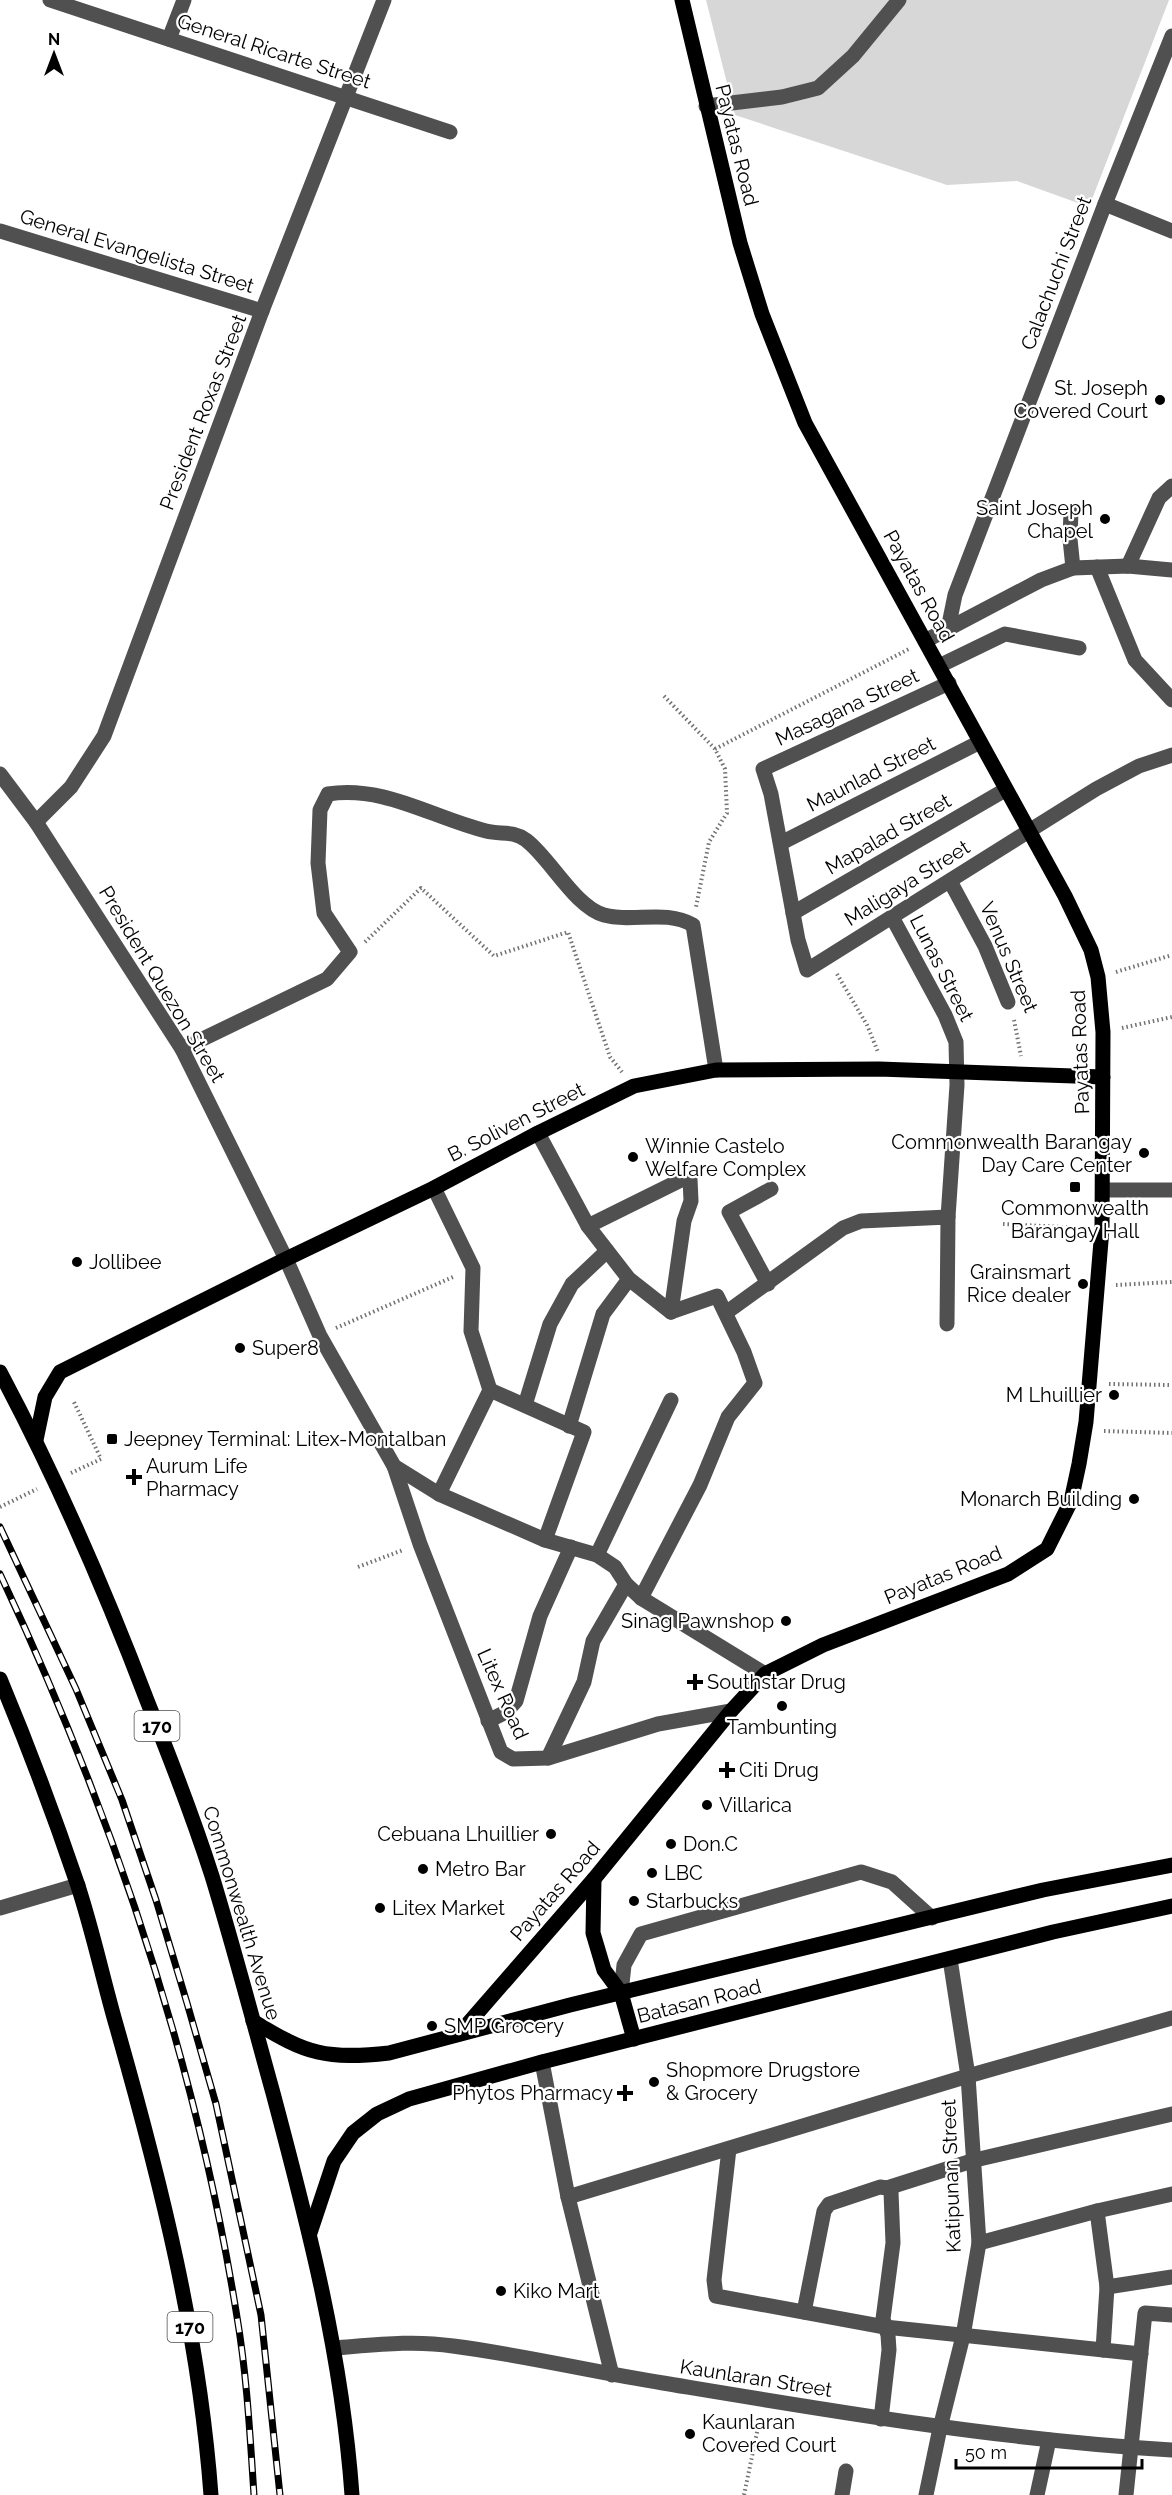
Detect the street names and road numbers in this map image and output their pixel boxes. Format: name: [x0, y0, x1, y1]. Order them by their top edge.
street label: General Ricarte Street: [174, 8, 374, 94]
street label: Payatas Road: [710, 82, 764, 208]
street label: Calachuchi Street: [1016, 192, 1097, 353]
street label: General Evangelista Street: [17, 204, 257, 298]
street label: President Roxas Street: [155, 310, 252, 513]
street label: Payatas Road: [878, 526, 960, 646]
street label: Masagana Street: [772, 663, 923, 751]
street label: Maunlad Street: [803, 731, 940, 817]
street label: Mapalad Street: [821, 788, 955, 880]
street label: Maligaya Street: [840, 835, 974, 931]
street label: President Quezon Street: [94, 882, 230, 1087]
street label: Venus Street: [975, 898, 1043, 1016]
street label: Lunas Street: [905, 911, 979, 1026]
street label: Payatas Road: [1066, 989, 1094, 1115]
street label: B. Soliven Street: [444, 1077, 589, 1167]
street label: Payatas Road: [881, 1541, 1005, 1609]
street label: Litex Road: [472, 1645, 534, 1743]
road number: 170: [134, 1711, 180, 1741]
street label: Commonwealth Avenue: [198, 1803, 286, 2023]
street label: Payatas Road: [505, 1836, 605, 1946]
street label: Batasan Road: [634, 1974, 764, 2028]
street label: Katipunan Street: [936, 2098, 966, 2253]
road number: 170: [168, 2312, 213, 2342]
street label: Kaunlaran Street: [678, 2354, 834, 2402]

